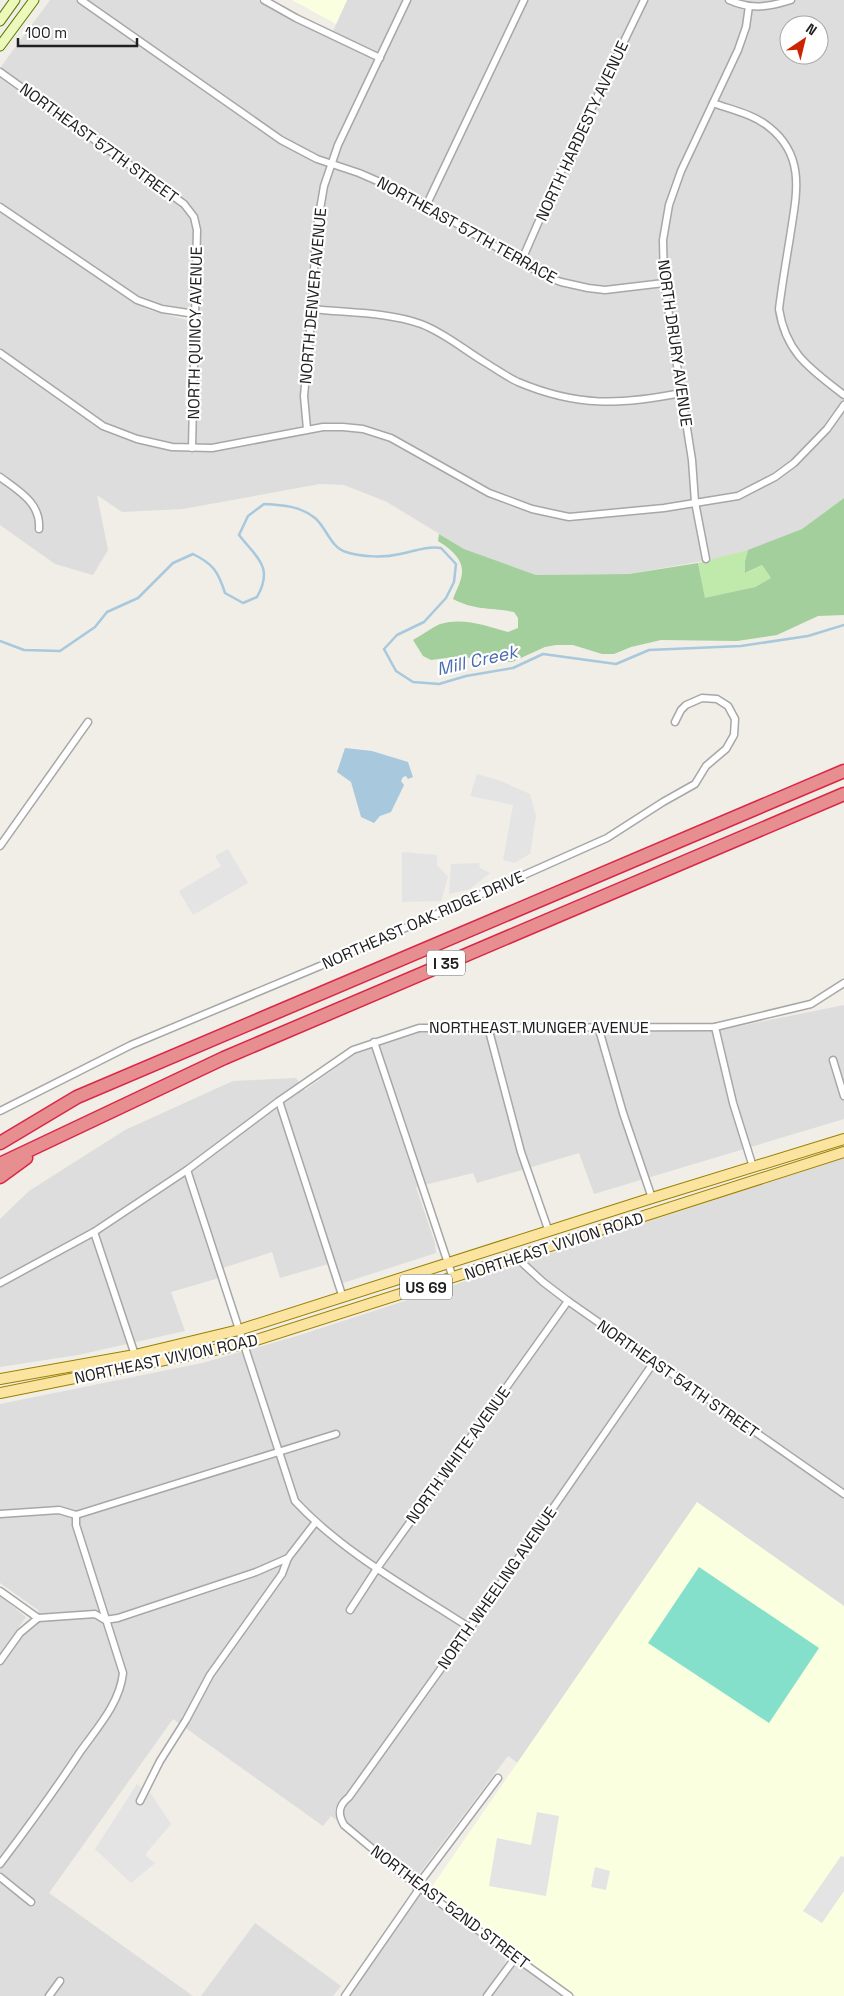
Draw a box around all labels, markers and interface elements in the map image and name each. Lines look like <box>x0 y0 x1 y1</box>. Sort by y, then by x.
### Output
scale bar <box>18 15 136 47</box>
north arrow <box>779 15 829 65</box>
text: N <box>802 19 820 39</box>
text: 100 m <box>25 23 67 42</box>
street label: NORTH HARDESTY AVENUE <box>531 38 633 224</box>
street label: NORTHEAST 57TH STREET <box>15 78 183 208</box>
street label: NORTHEAST 57TH TERRACE <box>373 172 561 288</box>
street label: NORTH DENVER AVENUE <box>295 207 331 385</box>
street label: NORTH QUINCY AVENUE <box>183 246 207 420</box>
street label: NORTH DRURY AVENUE <box>653 258 697 428</box>
water label: Mill Creek <box>434 639 522 680</box>
street label: NORTHEAST OAK RIDGE DRIVE <box>319 866 527 974</box>
road number: I 35 <box>427 950 465 976</box>
street label: NORTHEAST MUNGER AVENUE <box>429 1017 649 1038</box>
street label: NORTHEAST VIVION ROAD <box>462 1207 646 1285</box>
road number: US 69 <box>400 1274 452 1300</box>
street label: NORTHEAST 54TH STREET <box>593 1315 763 1443</box>
street label: NORTHEAST VIVION ROAD <box>72 1329 260 1389</box>
street label: NORTH WHITE AVENUE <box>401 1382 515 1528</box>
street label: NORTH WHEELING AVENUE <box>433 1503 561 1673</box>
street label: NORTHEAST 52ND STREET <box>366 1840 534 1974</box>

